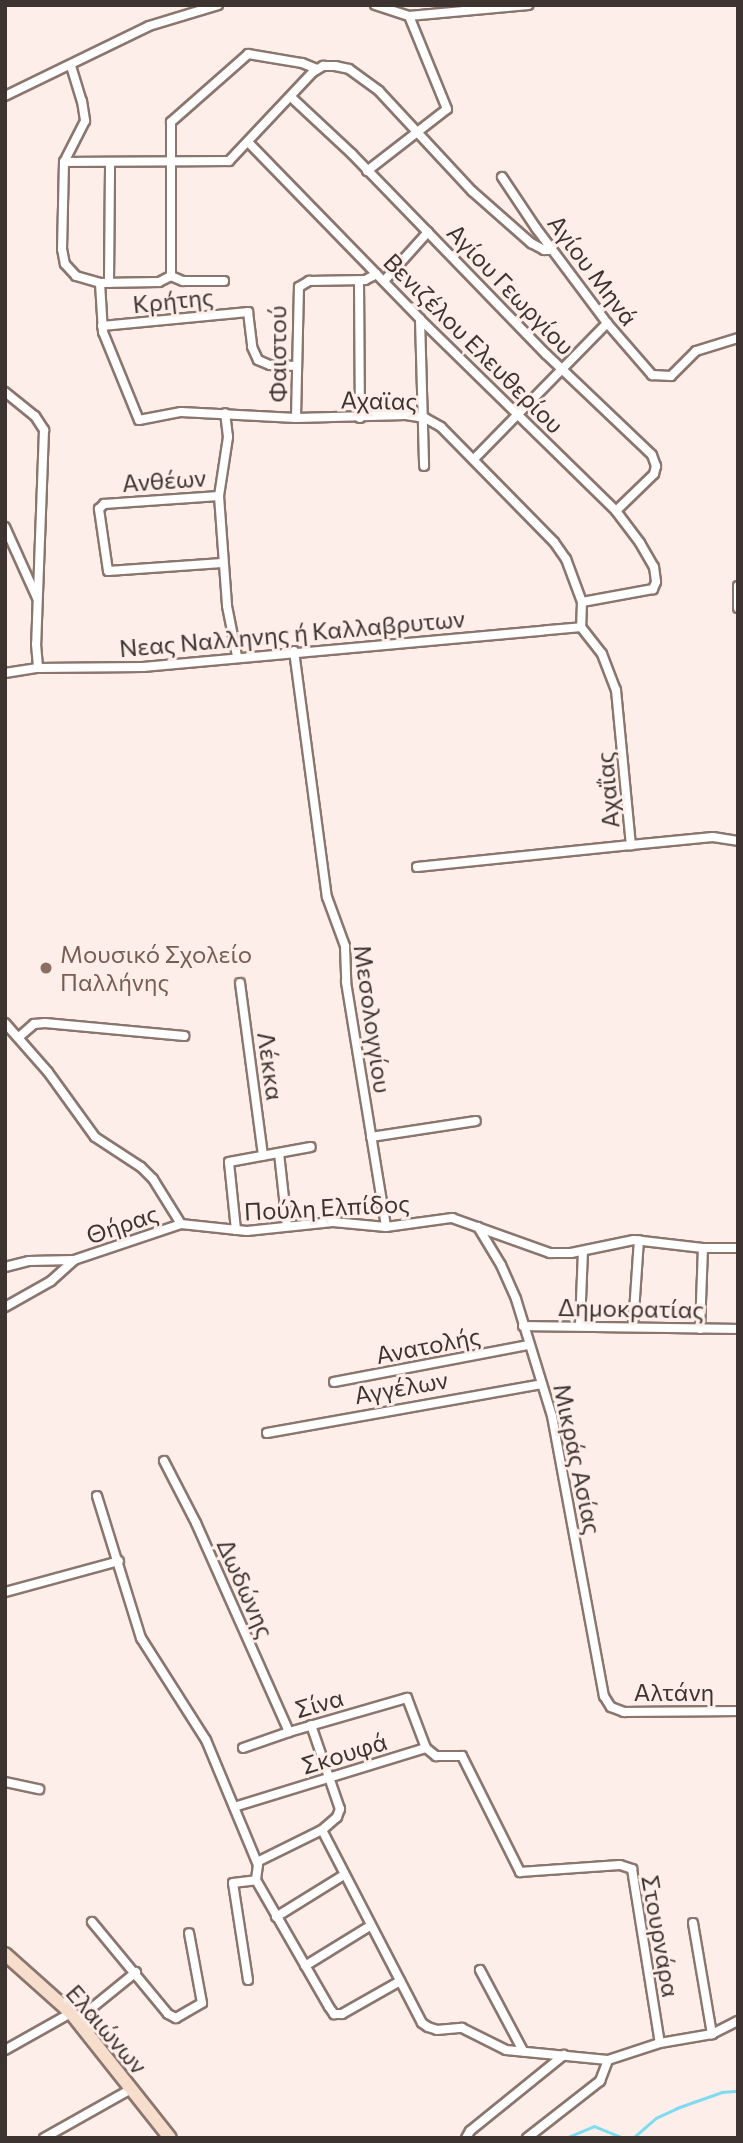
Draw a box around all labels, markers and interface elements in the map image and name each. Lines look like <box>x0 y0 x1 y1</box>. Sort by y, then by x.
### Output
street label: Αγίου Μηνά <box>542 209 644 331</box>
street label: Αγίου Γεωργίου <box>441 218 581 360</box>
street label: Βενιζέλου Ελευθερίου <box>378 247 570 439</box>
street label: Κρήτης <box>131 281 215 319</box>
street label: Φαιστού <box>263 306 291 402</box>
street label: Αχαϊας <box>340 385 418 415</box>
street label: Ανθέων <box>121 463 207 497</box>
street label: Νεας Nαλληνης ή Καλλαβρυτων <box>118 604 466 662</box>
street label: Αχαΐας <box>589 751 625 829</box>
place label: Μουσικό Σχολείο Παλλήνης <box>60 940 252 996</box>
street label: Μεσολογγίου <box>348 943 398 1095</box>
marker: Μουσικό Σχολείο Παλλήνης <box>38 960 54 976</box>
street label: Λέκκα <box>252 1030 290 1102</box>
street label: Πούλη Ελπίδος <box>243 1188 411 1226</box>
street label: Θήρας <box>82 1198 162 1250</box>
street label: Δημοκρατίας <box>558 1292 704 1324</box>
street label: Ανατολής <box>373 1321 483 1369</box>
street label: Αγγέλων <box>352 1365 450 1409</box>
street label: Μικράς Ασίας <box>548 1381 608 1537</box>
street label: Δωδώνης <box>211 1534 281 1642</box>
street label: Αλτάνη <box>634 1678 714 1706</box>
street label: Σίνα <box>291 1682 347 1724</box>
street label: Σκουφά <box>298 1726 390 1780</box>
street label: Στουρνάρα <box>636 1873 686 1999</box>
street label: Ελαιώνων <box>60 1978 154 2080</box>

